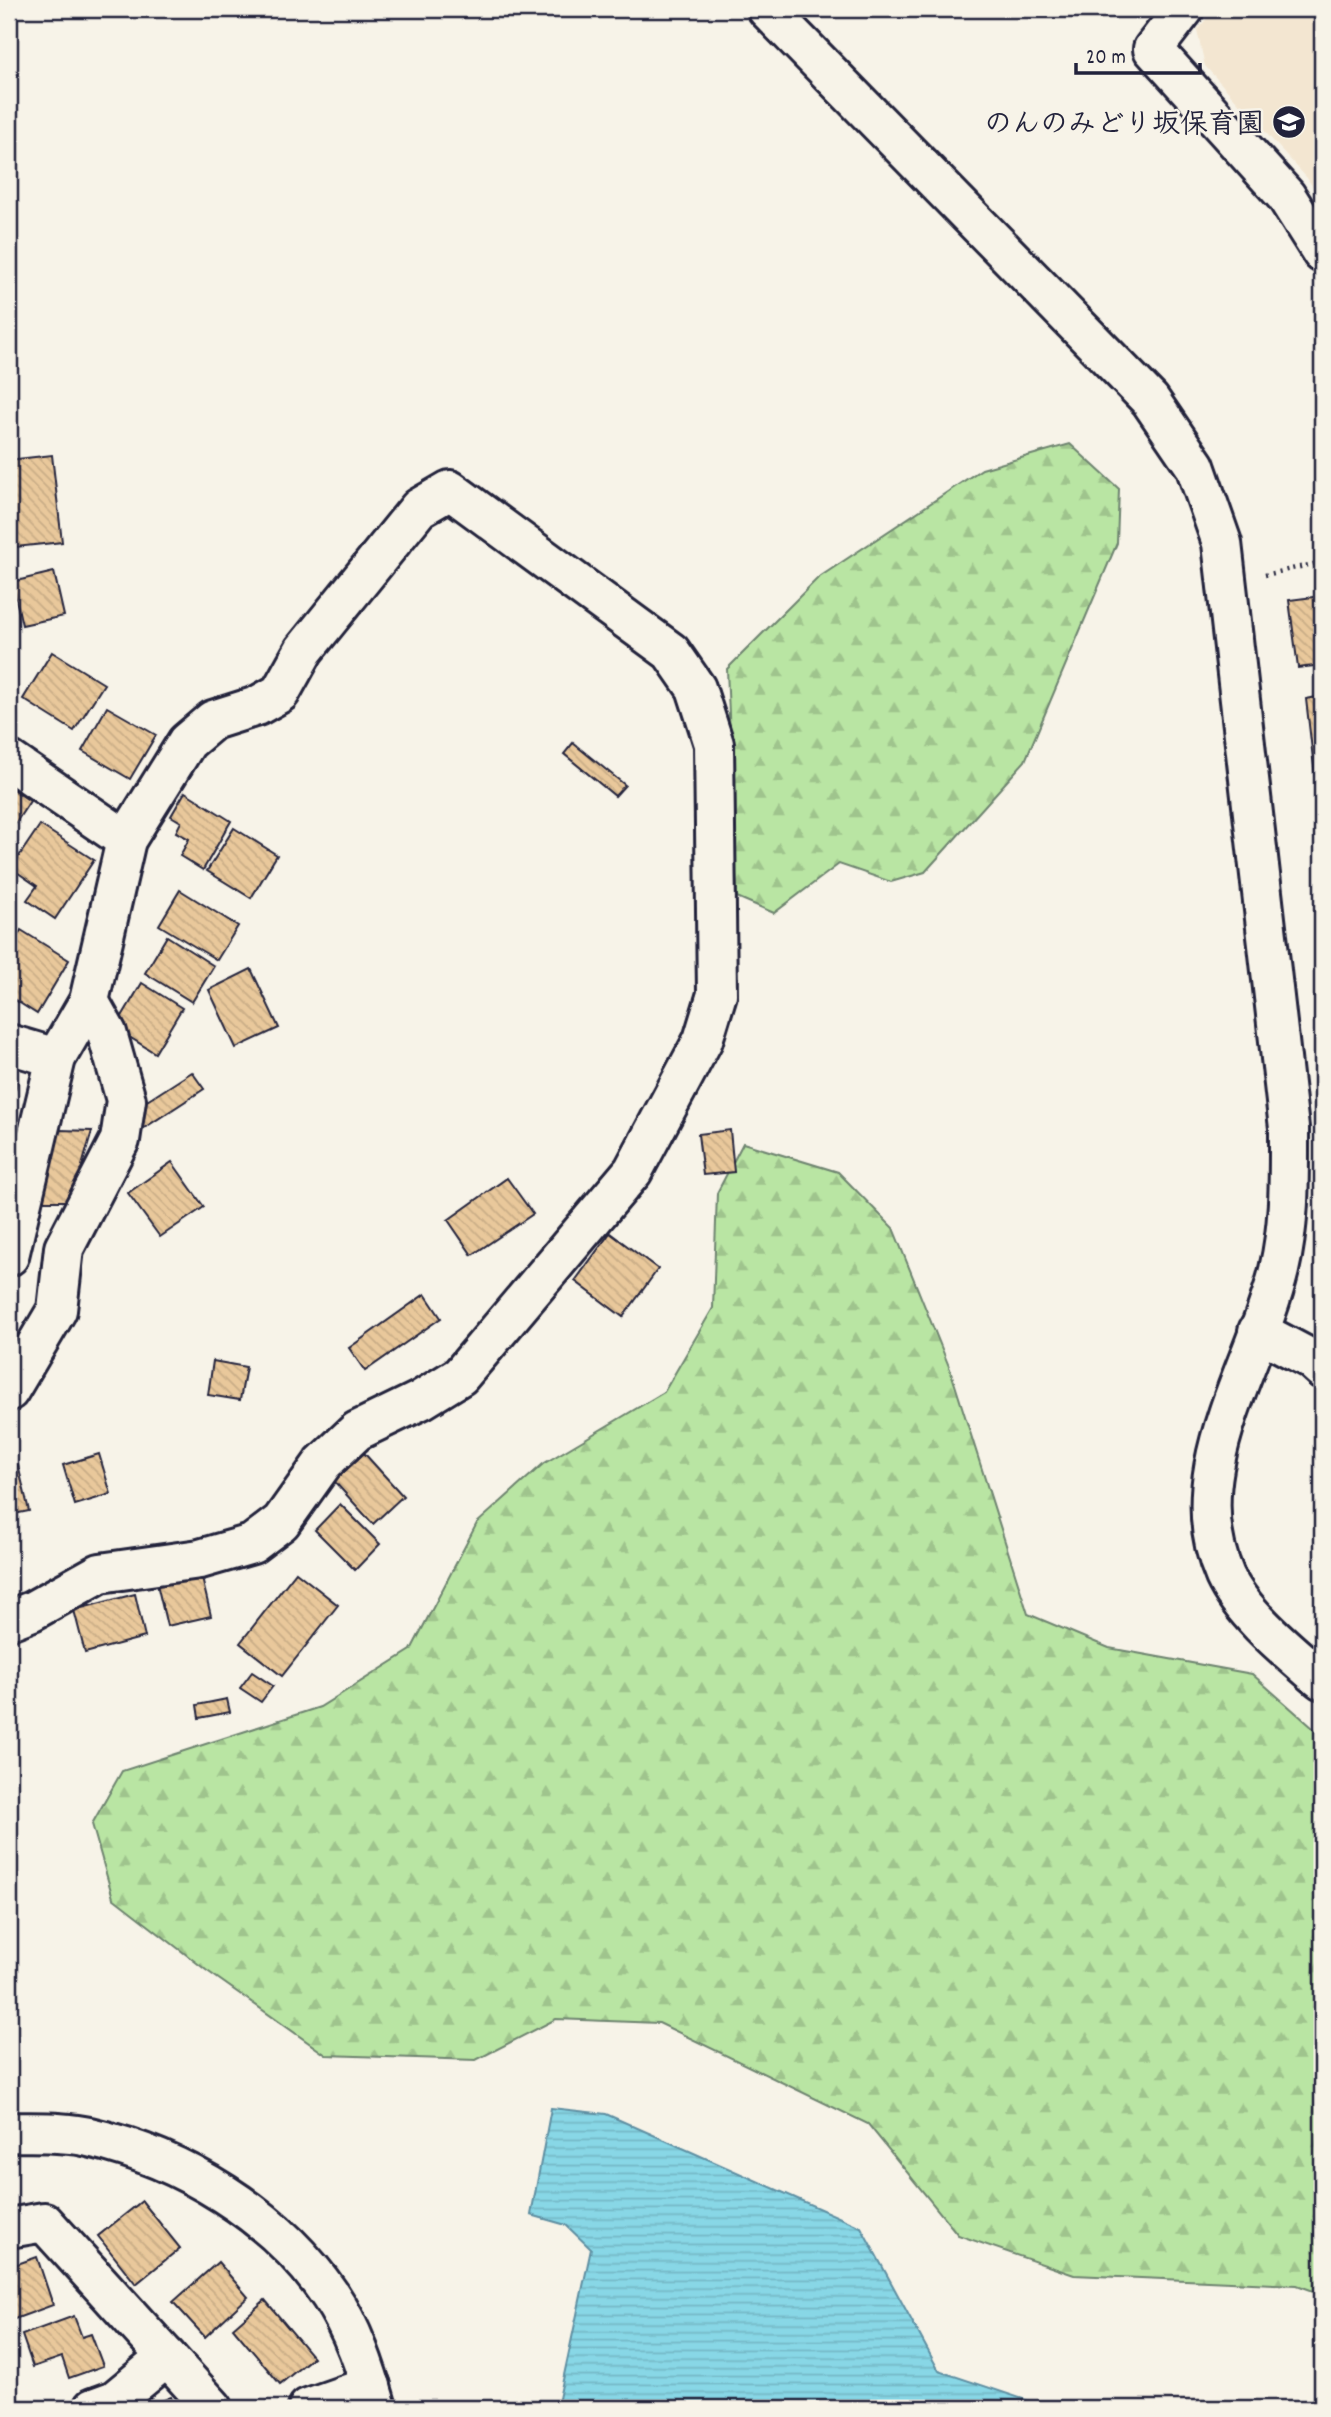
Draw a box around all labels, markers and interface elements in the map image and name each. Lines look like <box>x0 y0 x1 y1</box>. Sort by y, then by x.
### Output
scale bar <box>1076 32 1200 76</box>
text: 20 m <box>1086 44 1126 74</box>
school or university icon: のんのみどり坂保育園 <box>1270 103 1308 141</box>
place label: のんのみどり坂保育園 <box>984 107 1264 147</box>

